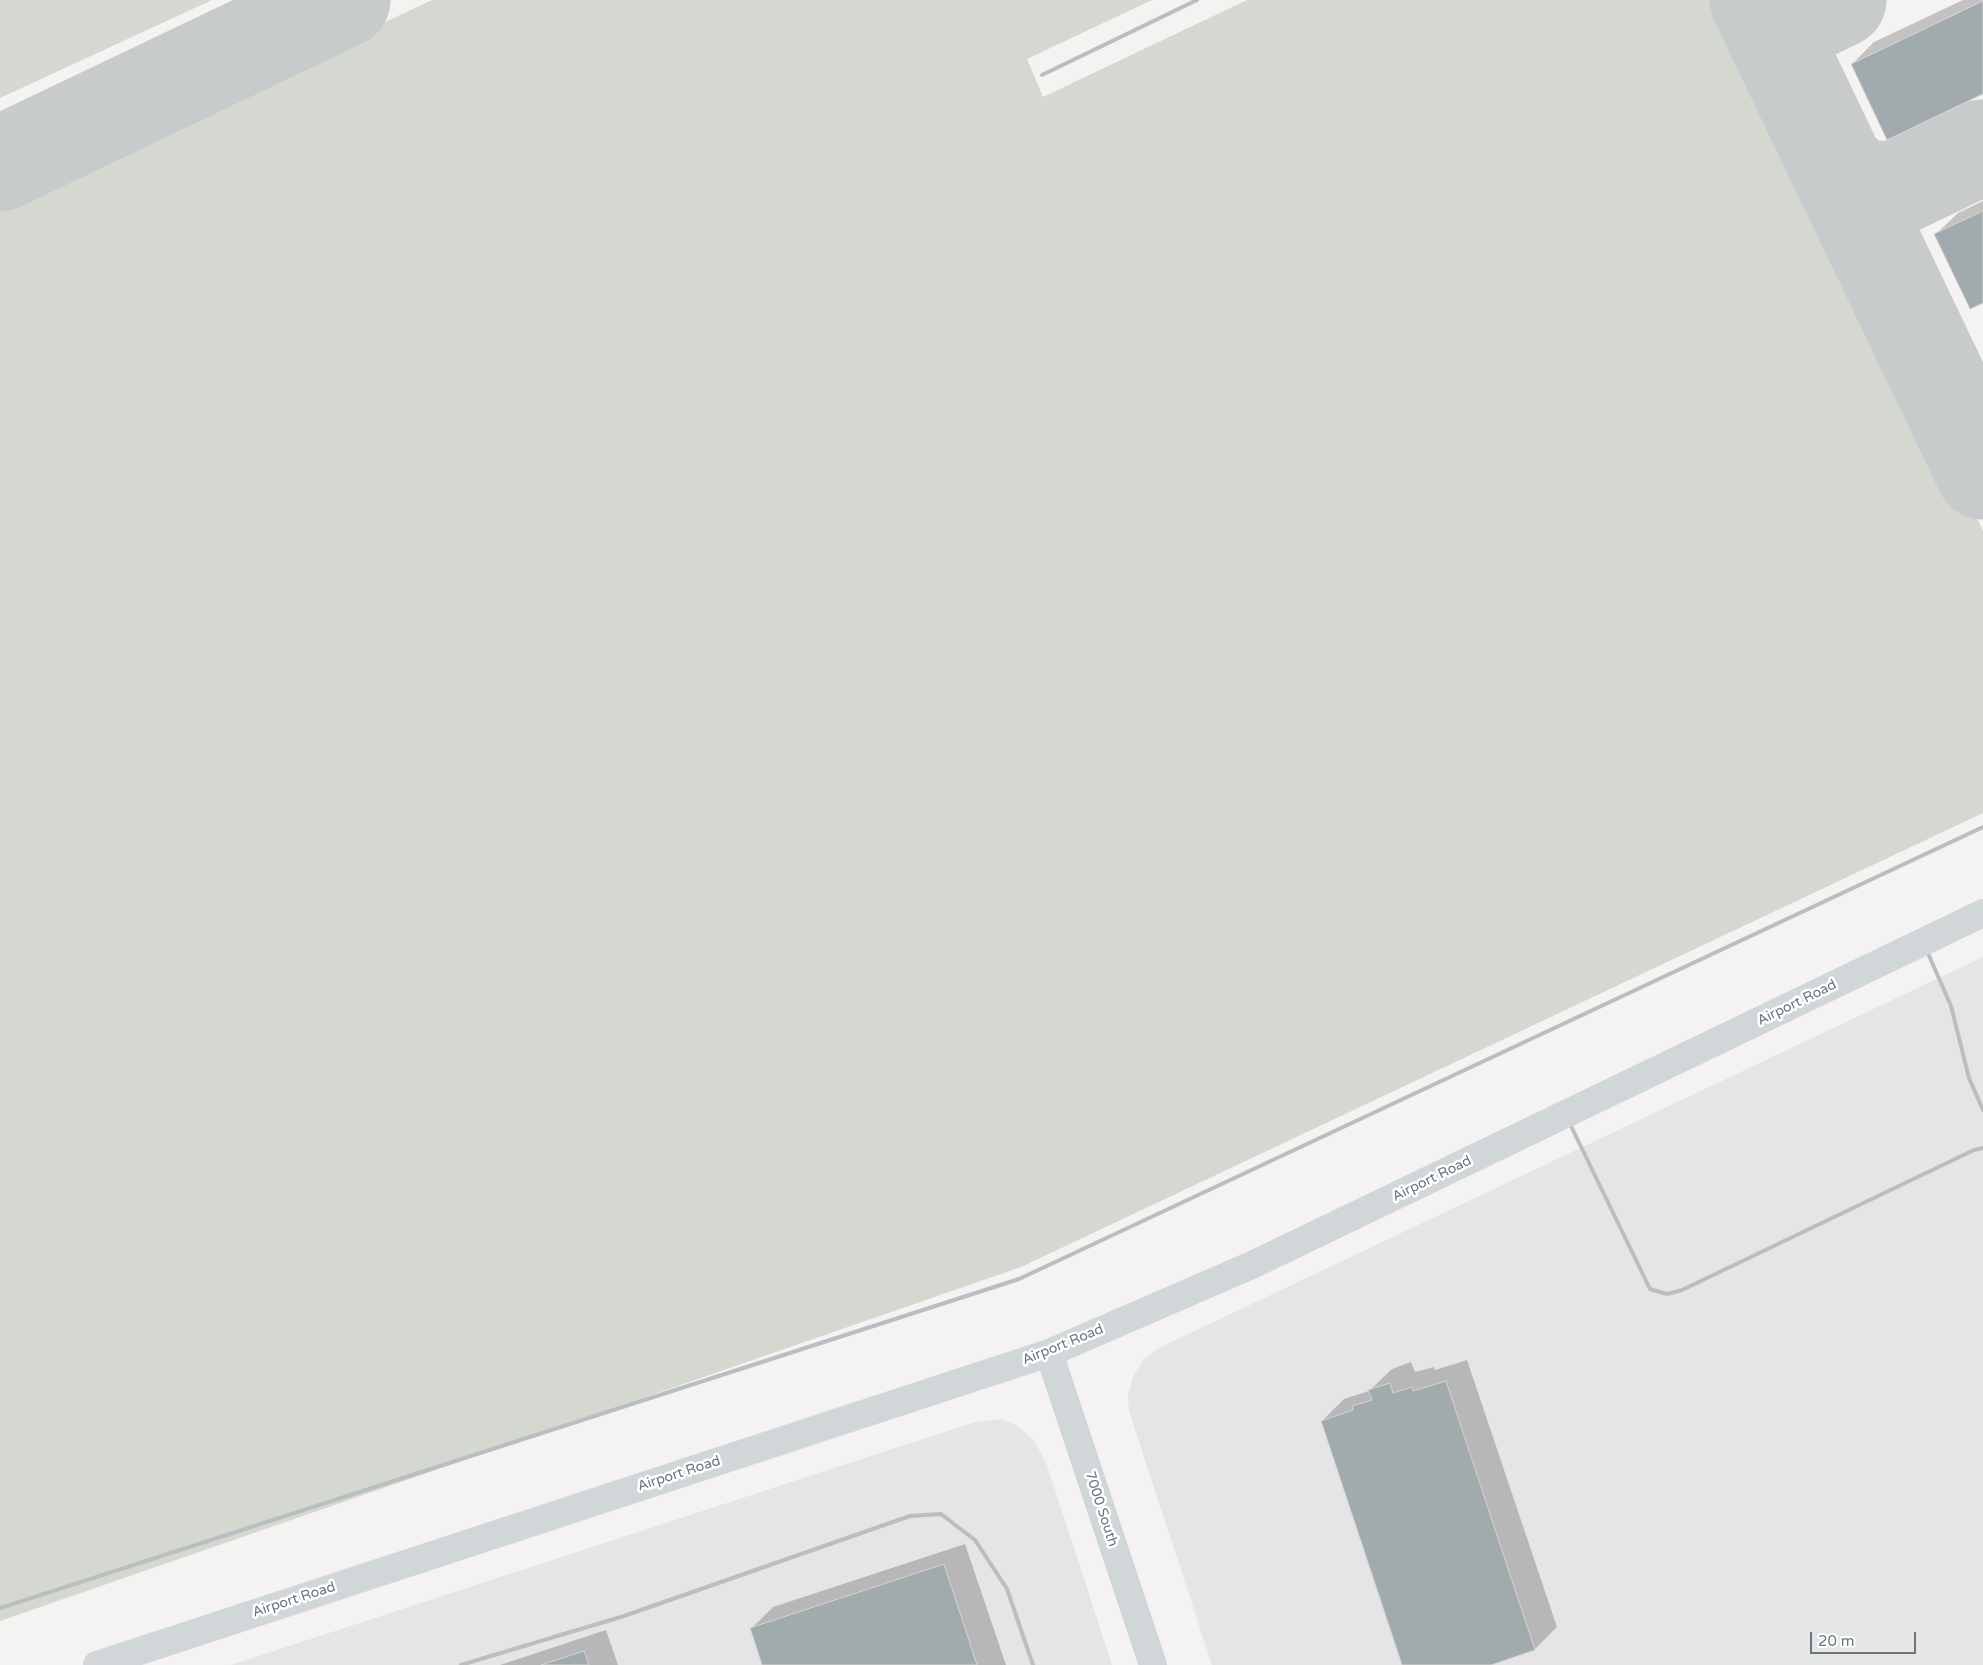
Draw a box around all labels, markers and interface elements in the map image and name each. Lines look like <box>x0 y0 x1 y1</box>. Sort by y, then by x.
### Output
street label: Airport Road <box>1755 977 1839 1029</box>
street label: Airport Road <box>1390 1153 1474 1205</box>
street label: Airport Road <box>1020 1321 1106 1369</box>
street label: Airport Road <box>635 1453 723 1495</box>
street label: 7000 South <box>1081 1469 1121 1549</box>
street label: Airport Road <box>250 1579 338 1621</box>
scale bar <box>1813 1622 1919 1654</box>
text: 20 m <box>1818 1632 1855 1650</box>

